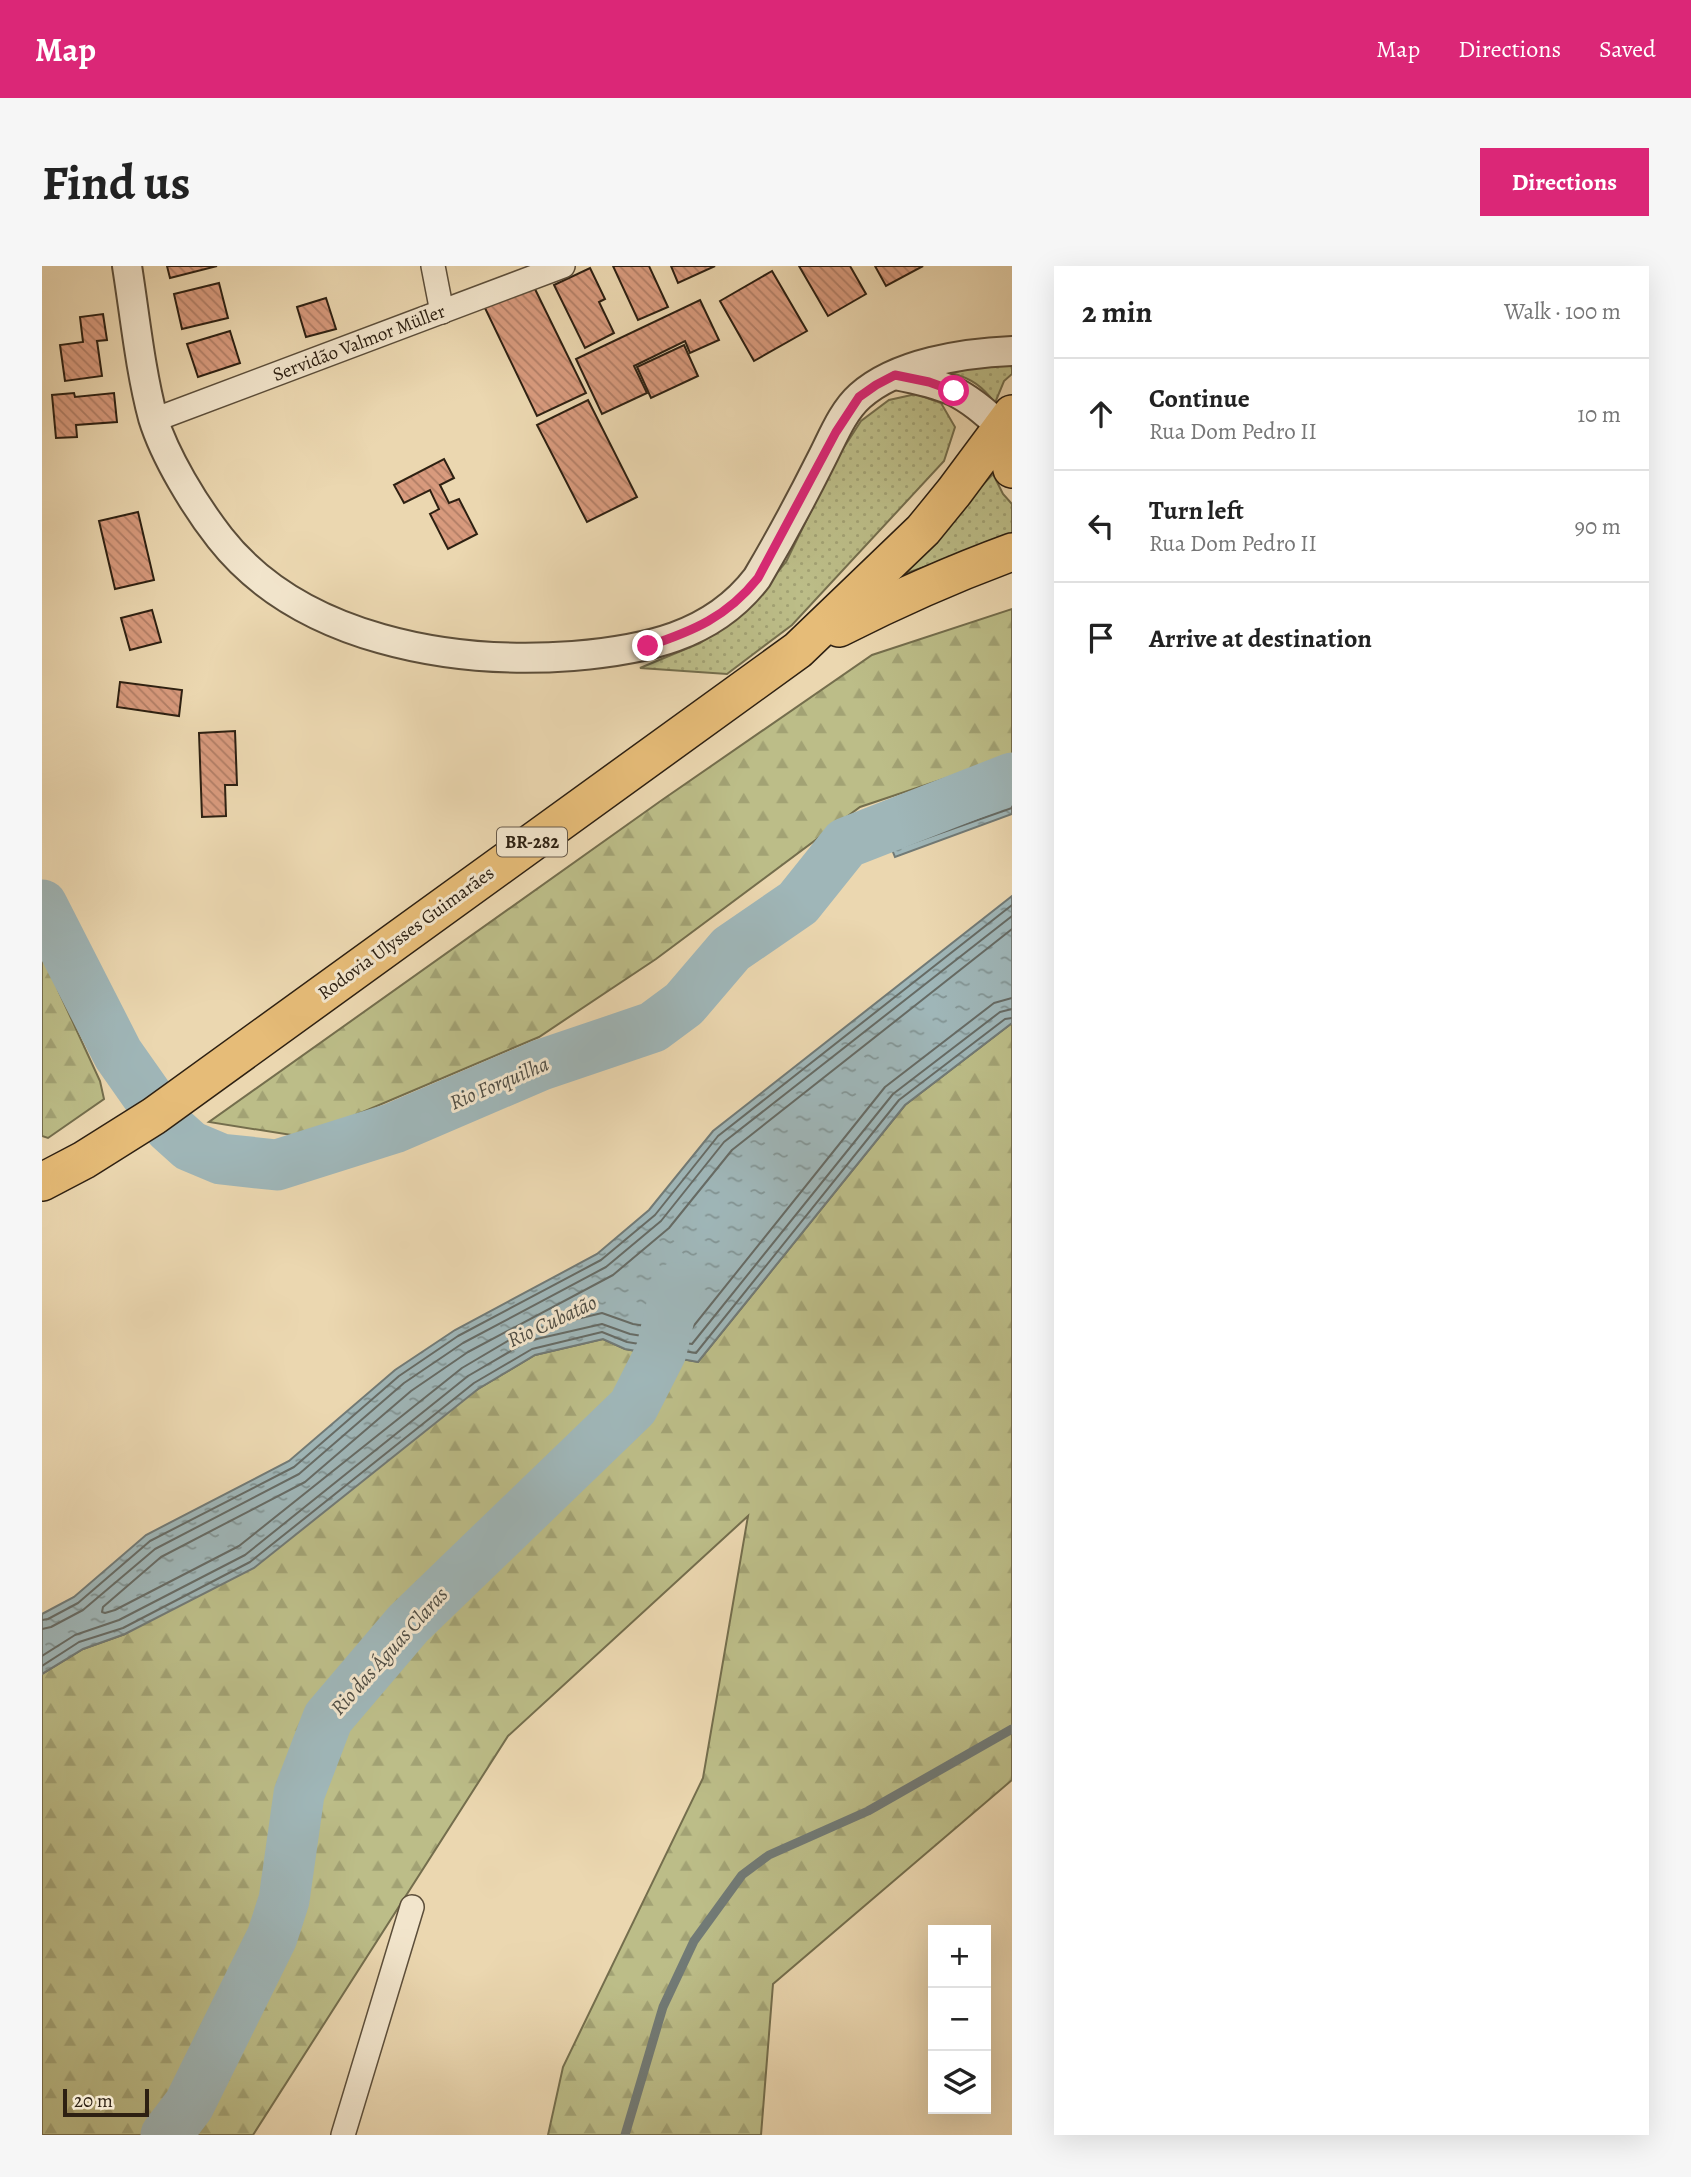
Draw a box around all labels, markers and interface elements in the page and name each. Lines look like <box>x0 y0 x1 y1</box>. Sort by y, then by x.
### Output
text: Map <box>35 27 96 72</box>
text: Map <box>1376 33 1420 65</box>
text: Directions <box>1458 33 1561 65</box>
text: Saved <box>1599 33 1656 65</box>
button: Directions <box>1480 148 1649 216</box>
text: Find us <box>42 149 190 216</box>
text: 2 min <box>1082 292 1152 332</box>
text: Walk · 100 m <box>1504 296 1621 327</box>
street label: Servidão Valmor Müller <box>269 298 449 388</box>
route start <box>938 375 969 406</box>
text: Continue <box>1149 381 1250 416</box>
icon: ahead <box>1082 395 1120 433</box>
text: 10 m <box>1577 399 1621 430</box>
text: Rua Dom Pedro II <box>1149 416 1317 447</box>
text: Turn left <box>1149 493 1244 528</box>
icon: left <box>1082 507 1120 545</box>
text: 90 m <box>1575 511 1621 542</box>
text: Rua Dom Pedro II <box>1149 528 1317 559</box>
icon: arrive <box>1082 619 1120 657</box>
text: Arrive at destination <box>1149 621 1372 656</box>
route end <box>632 630 663 661</box>
road number: BR-282 <box>497 828 567 856</box>
street label: Rodovia Ulysses Guimarães <box>313 860 499 1006</box>
water label: Rio Forquilha <box>445 1049 553 1116</box>
water label: Rio Cubatão <box>503 1288 601 1354</box>
water label: Rio das Águas Claras <box>324 1581 454 1721</box>
map controls <box>928 1925 991 2114</box>
button: + <box>928 1925 991 1988</box>
button: − <box>928 1988 991 2051</box>
button: layers <box>928 2051 991 2114</box>
scale bar <box>63 2086 149 2118</box>
text: 20 m <box>74 2088 113 2114</box>

